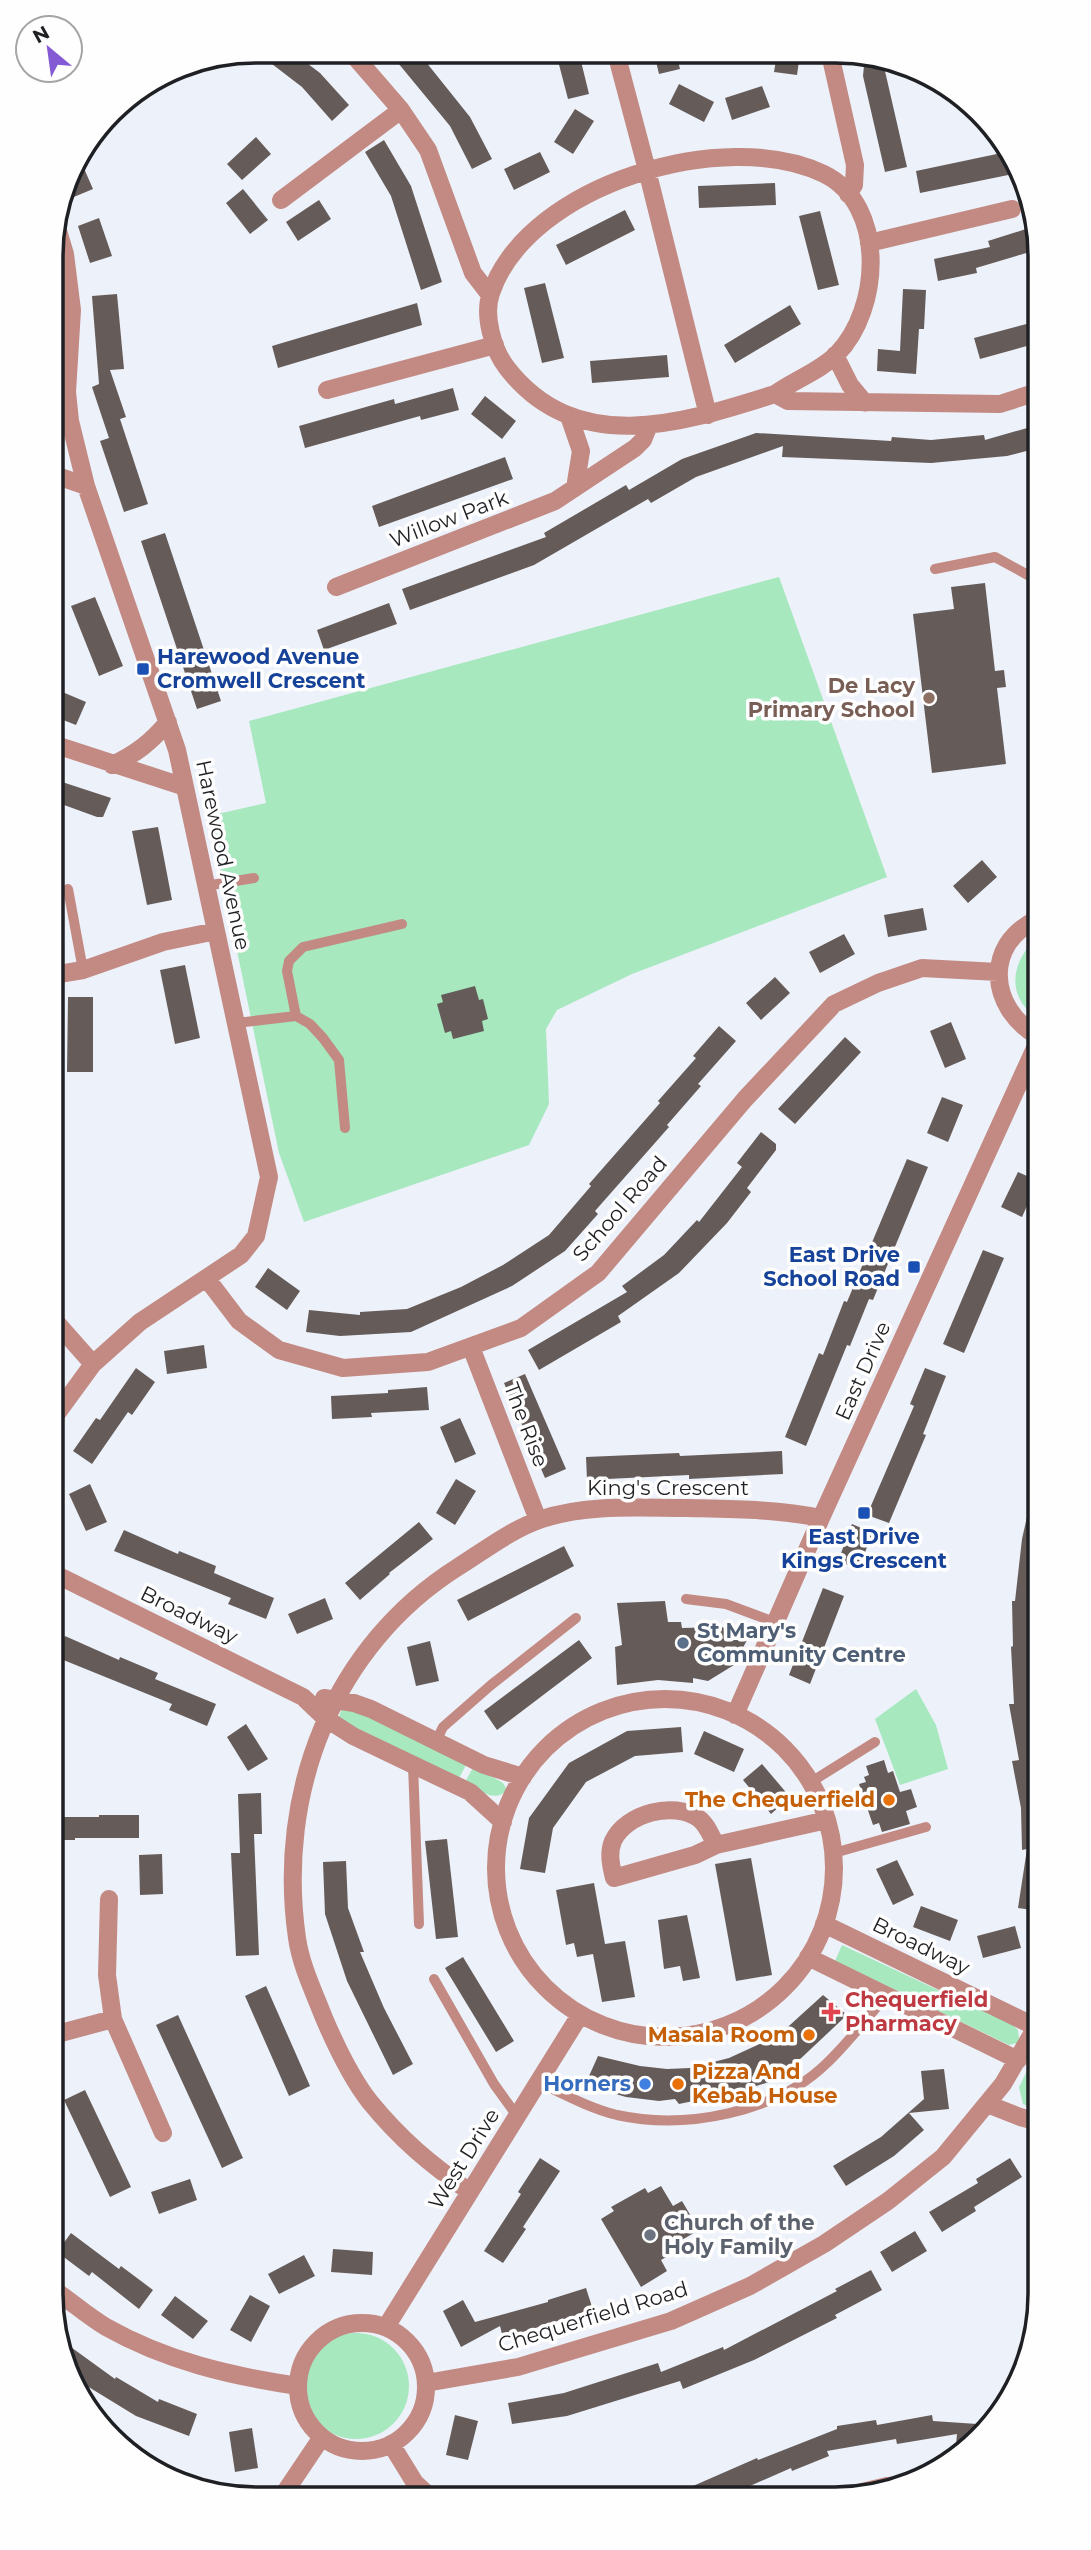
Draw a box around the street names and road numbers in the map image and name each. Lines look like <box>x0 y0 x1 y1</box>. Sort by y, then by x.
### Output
street label: Willow Park <box>386 484 512 553</box>
street label: Harewood Avenue <box>191 758 256 952</box>
street label: School Road <box>567 1151 672 1266</box>
street label: East Drive <box>830 1317 895 1424</box>
street label: The Rise <box>499 1379 554 1470</box>
street label: King's Crescent <box>587 1475 749 1500</box>
street label: Broadway <box>136 1580 242 1649</box>
street label: Broadway <box>868 1911 974 1980</box>
street label: West Drive <box>423 2104 504 2214</box>
street label: Chequerfield Road <box>495 2276 691 2357</box>

